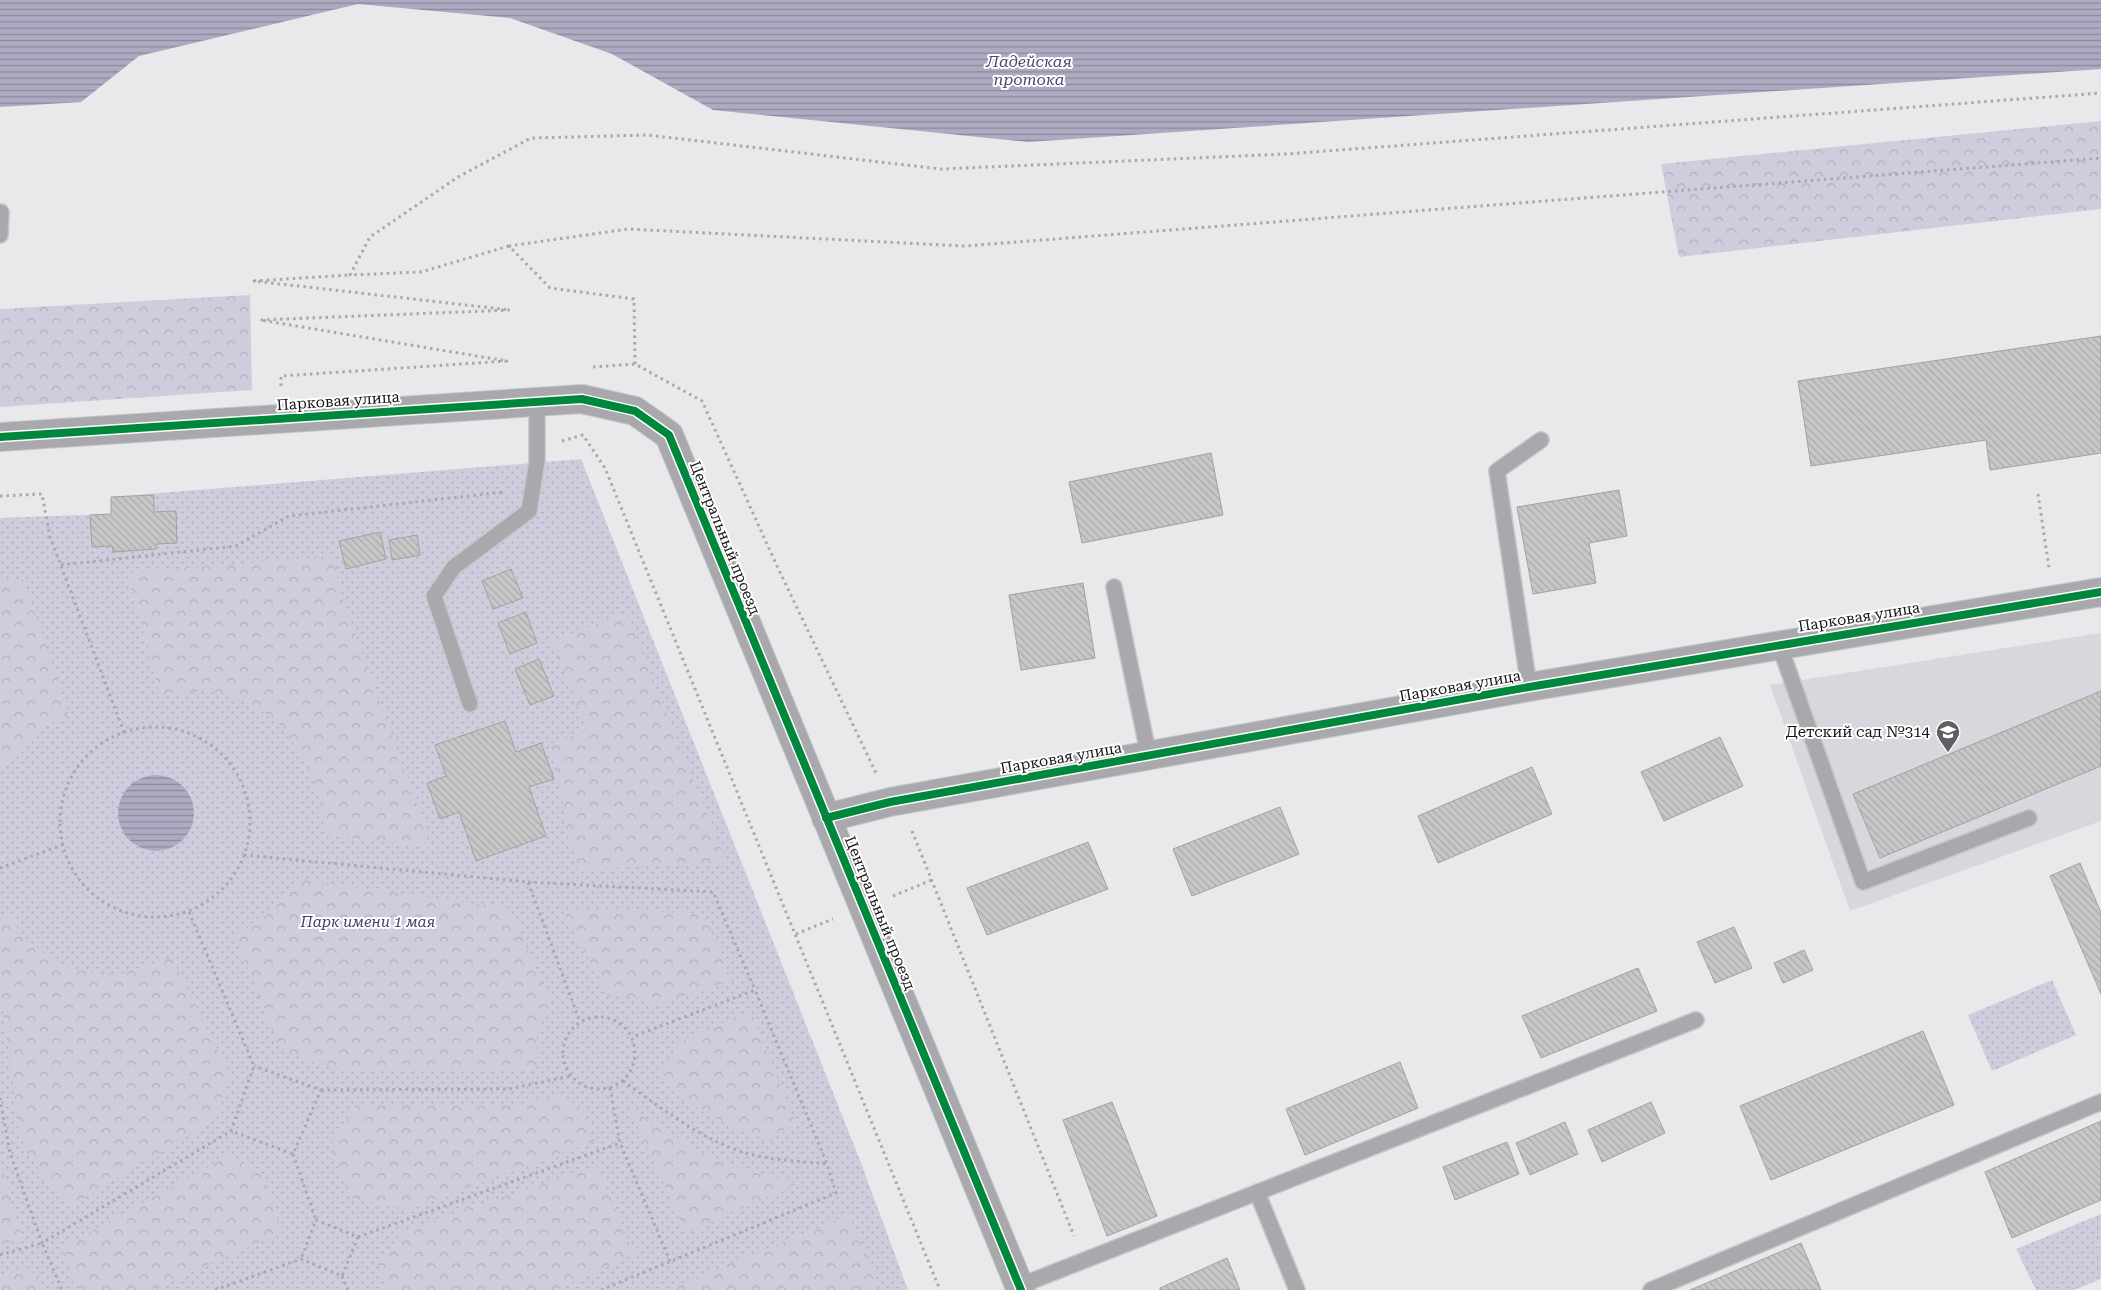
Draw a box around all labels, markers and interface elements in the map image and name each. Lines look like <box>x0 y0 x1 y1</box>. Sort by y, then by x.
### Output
water label: Ладейская протока <box>985 52 1072 89</box>
street label: Парковая улица <box>276 388 400 414</box>
street label: Центральный проезд <box>686 458 764 618</box>
street label: Парковая улица <box>1797 598 1921 636</box>
street label: Парковая улица <box>1398 666 1522 706</box>
school or university icon: Детский сад №314 <box>1935 719 1961 753</box>
place label: Детский сад №314 <box>1786 723 1931 741</box>
street label: Парковая улица <box>999 738 1123 778</box>
street label: Центральный проезд <box>841 833 919 993</box>
park label: Парк имени 1 мая <box>300 913 436 931</box>

